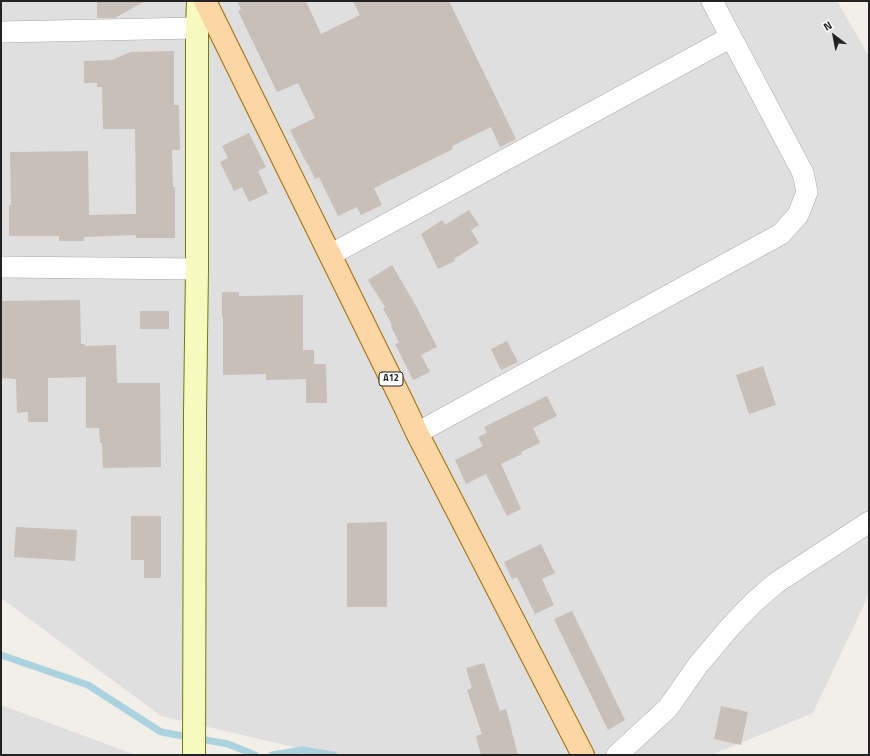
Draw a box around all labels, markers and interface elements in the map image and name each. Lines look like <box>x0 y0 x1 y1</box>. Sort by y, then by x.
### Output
north arrow <box>814 16 854 56</box>
text: N <box>820 17 835 35</box>
road number: A12 <box>379 372 403 386</box>

